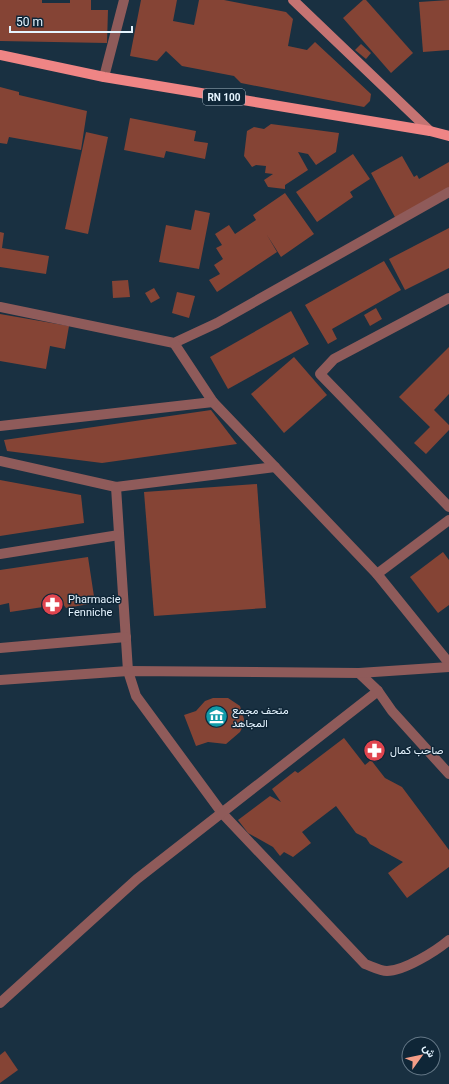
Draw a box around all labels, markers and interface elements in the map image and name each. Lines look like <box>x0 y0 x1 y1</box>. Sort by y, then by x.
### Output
scale bar <box>10 8 132 34</box>
text: 50 m <box>16 15 43 29</box>
road number: RN 100 <box>203 89 245 105</box>
pharmacy icon: Pharmacie Fenniche <box>39 592 65 618</box>
place label: Pharmacie Fenniche <box>68 593 121 619</box>
museum icon: متحف مجمع المجاهد <box>203 703 229 729</box>
place label: متحف مجمع المجاهد <box>232 704 289 730</box>
pharmacy icon: صاحب كمال <box>361 737 387 763</box>
place label: صاحب كمال <box>390 744 444 757</box>
north arrow <box>401 1036 441 1076</box>
text: ش <box>420 1042 438 1060</box>

